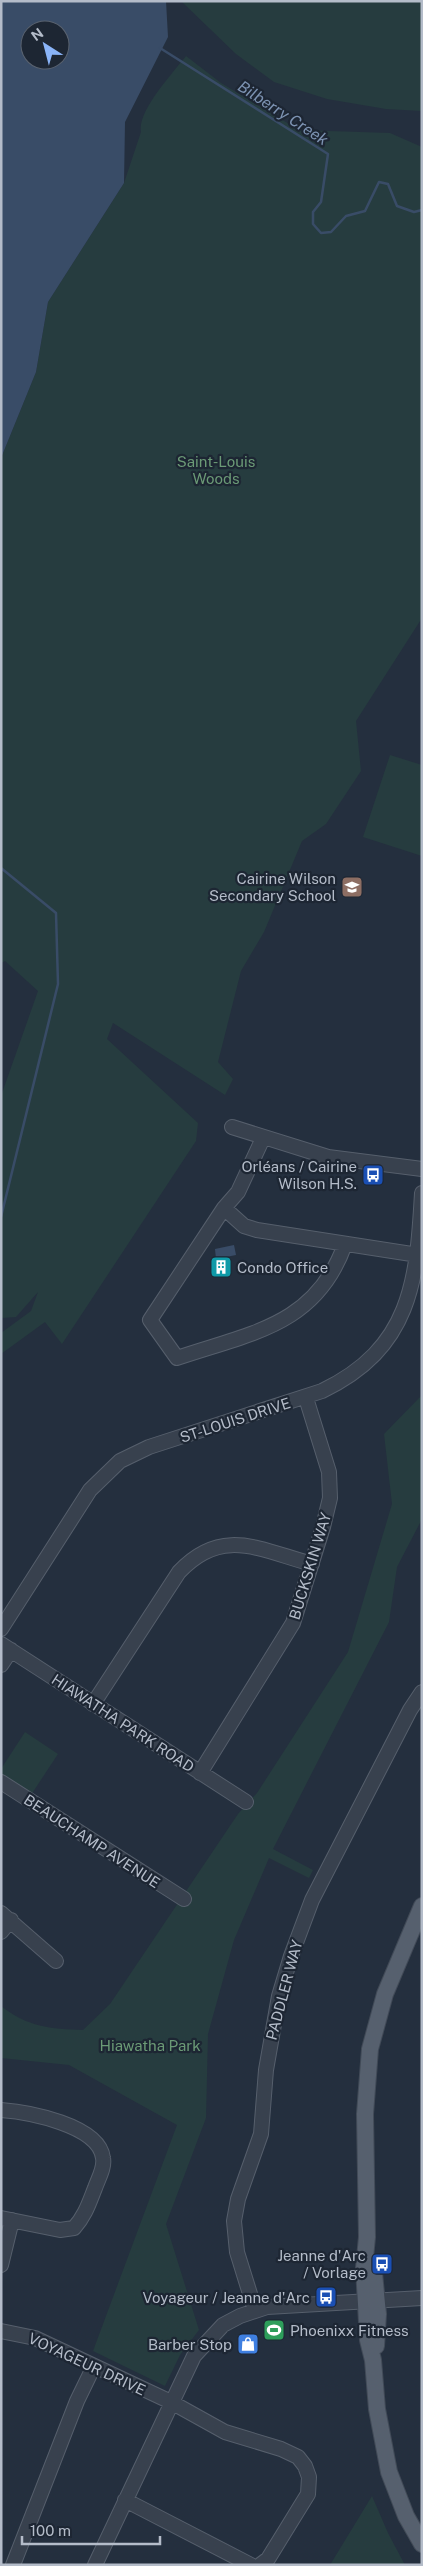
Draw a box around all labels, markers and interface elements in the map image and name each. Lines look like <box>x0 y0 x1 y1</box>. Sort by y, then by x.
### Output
north arrow <box>20 20 70 70</box>
text: N <box>28 25 46 44</box>
water label: Bilberry Creek <box>234 77 332 149</box>
park label: Saint-Louis Woods <box>177 453 255 487</box>
place label: Cairine Wilson Secondary School <box>209 870 336 904</box>
school or university icon: Cairine Wilson Secondary School <box>340 875 364 899</box>
place label: Orléans / Cairine Wilson H.S. <box>242 1158 357 1192</box>
bus stop icon: Orléans / Cairine Wilson H.S. <box>361 1163 385 1187</box>
building icon: Condo Office <box>209 1255 233 1279</box>
place label: Condo Office <box>237 1259 328 1276</box>
street label: ST-LOUIS DRIVE <box>178 1394 292 1446</box>
street label: BUCKSKIN WAY <box>286 1510 334 1622</box>
street label: HIAWATHA PARK ROAD <box>49 1671 197 1775</box>
street label: BEAUCHAMP AVENUE <box>21 1791 163 1891</box>
street label: PADDLER WAY <box>262 1938 306 2042</box>
park label: Hiawatha Park <box>99 2037 201 2054</box>
place label: Jeanne d'Arc / Vorlage <box>277 2247 366 2281</box>
bus stop icon: Jeanne d'Arc / Vorlage <box>370 2252 394 2276</box>
bus stop icon: Voyageur / Jeanne d'Arc <box>314 2285 338 2309</box>
place label: Voyageur / Jeanne d'Arc <box>143 2289 310 2306</box>
sports icon: Phoenixx Fitness <box>262 2318 286 2342</box>
place label: Phoenixx Fitness <box>290 2322 409 2339</box>
street label: VOYAGEUR DRIVE <box>26 2329 148 2399</box>
shop icon: Barber Stop <box>236 2332 260 2356</box>
place label: Barber Stop <box>148 2336 232 2353</box>
scale bar <box>22 2514 160 2546</box>
text: 100 m <box>30 2522 71 2539</box>

